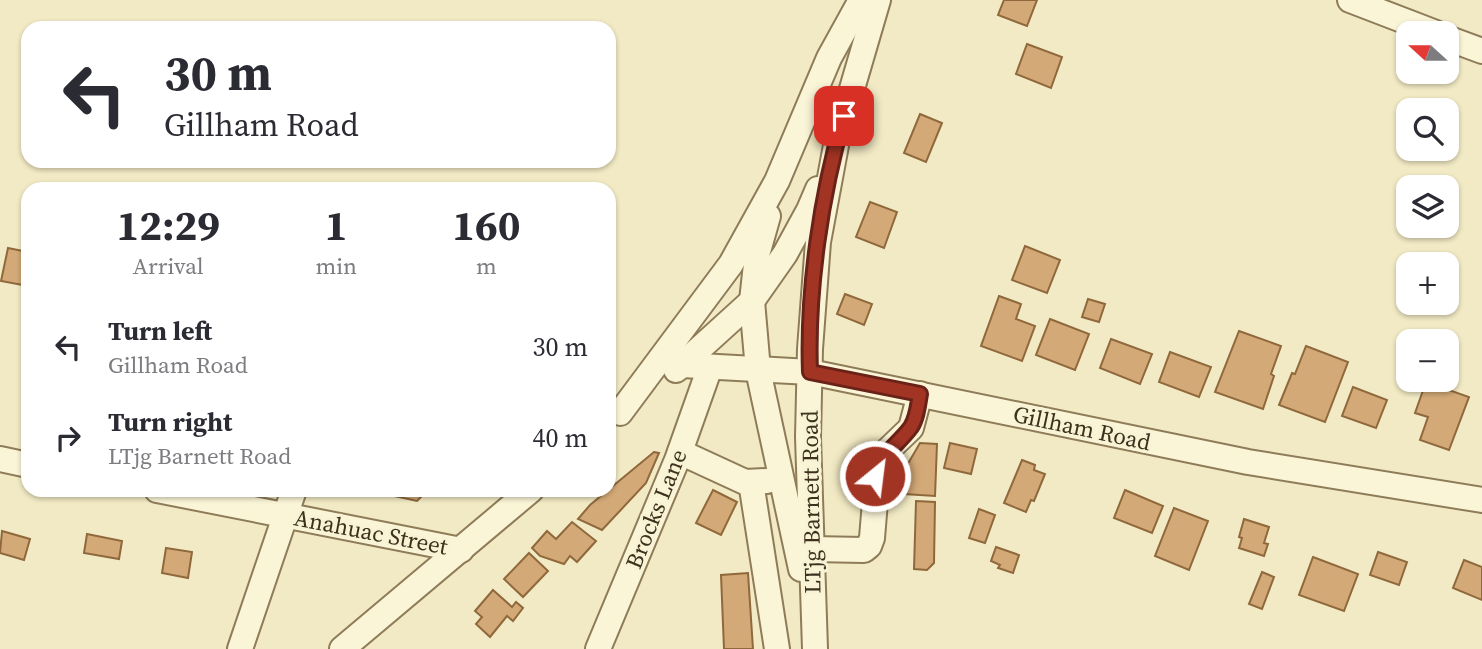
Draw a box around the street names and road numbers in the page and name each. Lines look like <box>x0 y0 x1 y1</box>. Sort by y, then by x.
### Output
street label: Gillham Road <box>1010 398 1154 458</box>
street label: LTjg Barnett Road <box>793 410 829 594</box>
street label: Brocks Lane <box>618 444 694 574</box>
street label: Anahuac Street <box>291 501 451 563</box>

